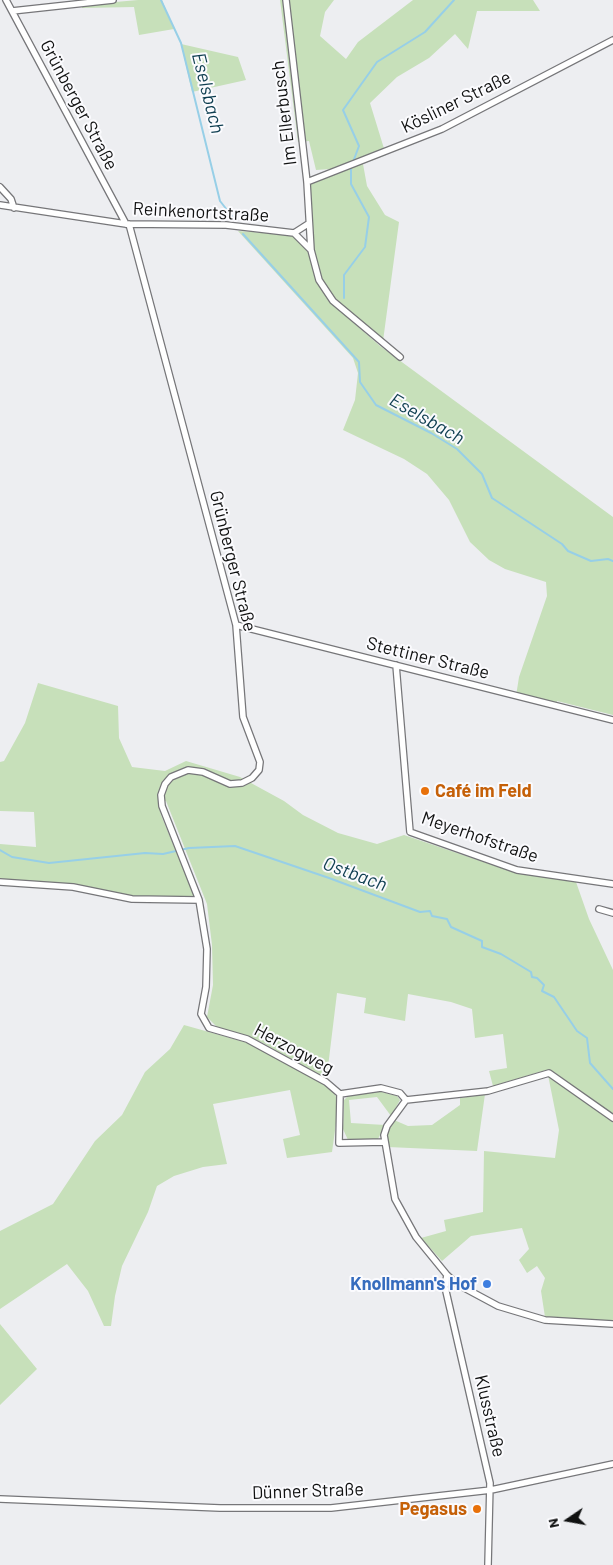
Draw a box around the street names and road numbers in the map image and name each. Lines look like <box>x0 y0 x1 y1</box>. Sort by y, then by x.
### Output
street label: Grünberger Straße <box>36 36 122 174</box>
street label: Im Ellerbusch <box>267 59 301 167</box>
street label: Kösliner Straße <box>398 66 514 138</box>
street label: Reinkenortstraße <box>132 198 270 226</box>
street label: Grünberger Straße <box>205 488 261 634</box>
street label: Stettiner Straße <box>364 632 492 684</box>
street label: Meyerhofstraße <box>419 807 541 867</box>
street label: Herzogweg <box>250 1019 338 1079</box>
street label: Klusstraße <box>470 1373 510 1459</box>
street label: Dünner Straße <box>252 1478 364 1504</box>

